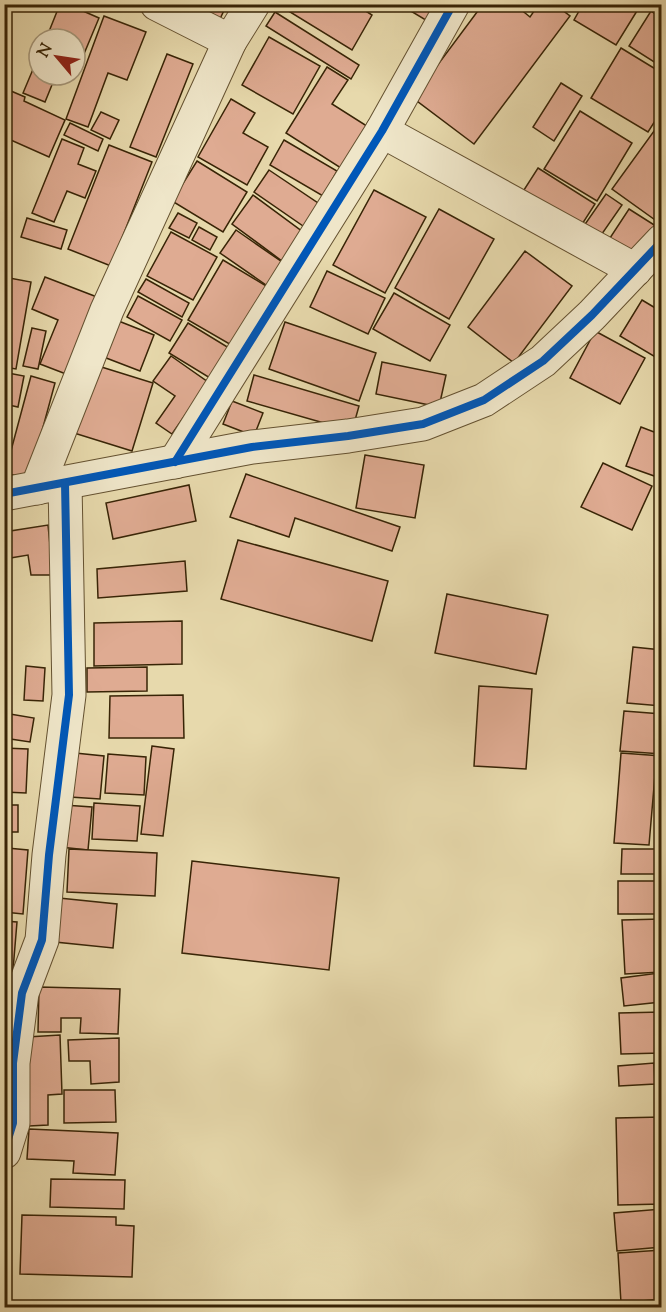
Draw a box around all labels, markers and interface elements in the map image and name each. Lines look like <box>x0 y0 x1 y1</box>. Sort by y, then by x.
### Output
north arrow <box>27 27 87 87</box>
text: N <box>33 40 59 62</box>

